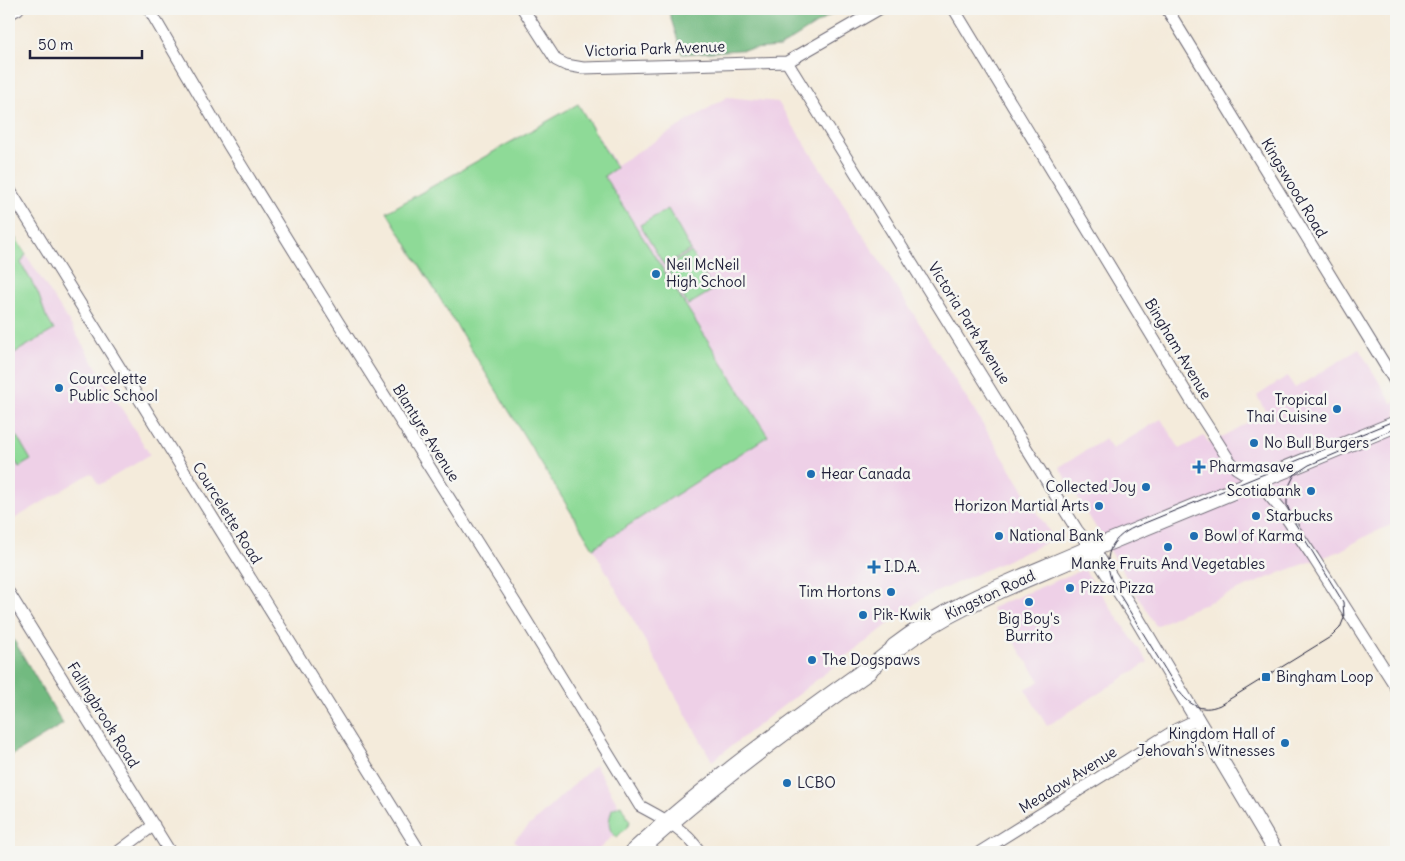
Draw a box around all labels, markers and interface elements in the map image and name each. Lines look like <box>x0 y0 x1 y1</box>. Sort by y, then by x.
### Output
scale bar <box>30 28 142 60</box>
text: 50 m <box>38 35 73 54</box>
street label: Victoria Park Avenue <box>585 37 725 60</box>
street label: Kingswood Road <box>1257 135 1332 241</box>
place label: Neil McNeil High School <box>666 255 746 291</box>
street label: Victoria Park Avenue <box>924 258 1015 387</box>
marker: Neil McNeil High School <box>650 268 662 280</box>
street label: Bingham Avenue <box>1141 295 1216 403</box>
place label: Courcelette Public School <box>69 369 158 405</box>
street label: Blantyre Avenue <box>389 380 464 485</box>
marker: Courcelette Public School <box>53 382 65 394</box>
place label: Tropical Thai Cuisine <box>1246 390 1327 426</box>
marker: Tropical Thai Cuisine <box>1331 403 1343 415</box>
place label: No Bull Burgers <box>1264 433 1369 452</box>
marker: No Bull Burgers <box>1248 437 1260 449</box>
place label: Pharmasave <box>1209 457 1294 476</box>
street label: Courcelette Road <box>188 458 266 567</box>
marker: Pharmasave <box>1193 461 1205 473</box>
place label: Hear Canada <box>821 464 911 483</box>
marker: Hear Canada <box>805 468 817 480</box>
place label: Collected Joy <box>1046 477 1136 496</box>
marker: Collected Joy <box>1140 481 1152 493</box>
place label: Scotiabank <box>1227 481 1301 500</box>
marker: Scotiabank <box>1305 485 1317 497</box>
place label: Horizon Martial Arts <box>954 496 1089 515</box>
marker: Horizon Martial Arts <box>1093 500 1105 512</box>
place label: Starbucks <box>1266 506 1333 525</box>
marker: Starbucks <box>1250 510 1262 522</box>
place label: National Bank <box>1009 526 1104 545</box>
place label: Bowl of Karma <box>1204 526 1304 545</box>
marker: National Bank <box>993 530 1005 542</box>
marker: Bowl of Karma <box>1188 530 1200 542</box>
marker: Manke Fruits And Vegetables <box>1162 541 1174 553</box>
place label: Manke Fruits And Vegetables <box>1071 554 1265 573</box>
place label: I.D.A. <box>884 557 920 576</box>
marker: I.D.A. <box>868 561 880 573</box>
street label: Kingston Road <box>942 565 1038 624</box>
place label: Pizza Pizza <box>1080 578 1154 597</box>
place label: Tim Hortons <box>799 582 881 601</box>
marker: Pizza Pizza <box>1064 582 1076 594</box>
marker: Tim Hortons <box>885 586 897 598</box>
marker: Big Boy's Burrito <box>1023 596 1035 608</box>
place label: Pik-Kwik <box>873 605 931 624</box>
marker: Pik-Kwik <box>857 609 869 621</box>
place label: Big Boy's Burrito <box>998 609 1060 645</box>
place label: The Dogspaws <box>822 650 920 669</box>
marker: The Dogspaws <box>806 654 818 666</box>
street label: Fallingbrook Road <box>63 658 144 771</box>
place label: Bingham Loop <box>1276 667 1374 686</box>
marker: Bingham Loop <box>1260 671 1272 683</box>
place label: Kingdom Hall of Jehovah's Witnesses <box>1137 724 1276 760</box>
marker: Kingdom Hall of Jehovah's Witnesses <box>1279 737 1291 749</box>
street label: Meadow Avenue <box>1015 742 1120 817</box>
place label: LCBO <box>797 773 836 792</box>
marker: LCBO <box>781 777 793 789</box>

